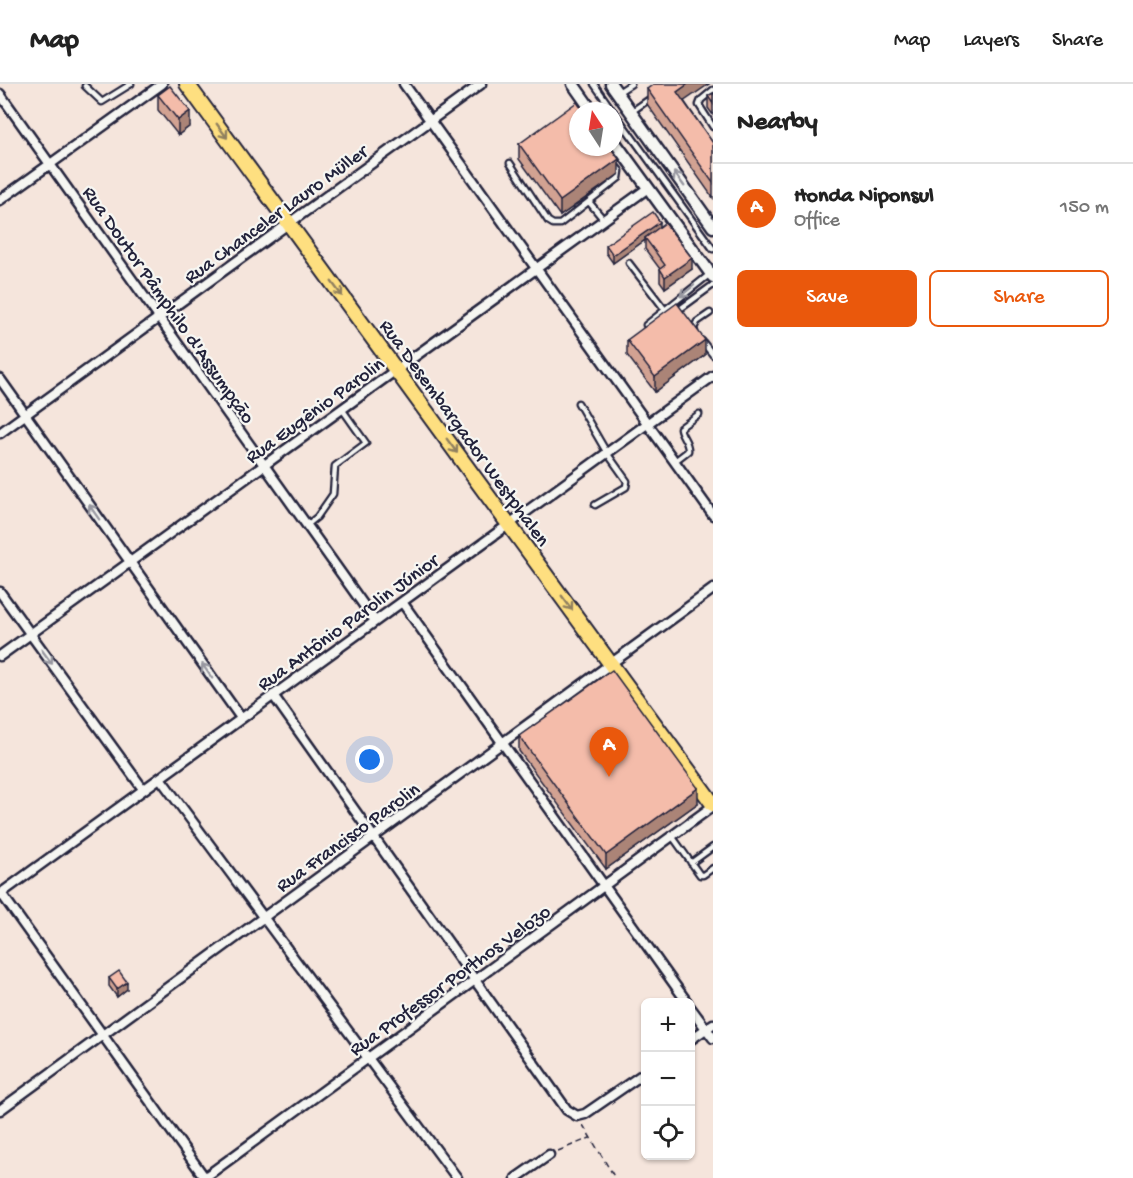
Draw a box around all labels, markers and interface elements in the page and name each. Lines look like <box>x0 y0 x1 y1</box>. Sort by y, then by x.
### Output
text: Map <box>30 25 79 58</box>
text: Map <box>894 29 930 54</box>
text: Layers <box>963 29 1019 54</box>
text: Share <box>1052 29 1103 54</box>
north arrow <box>569 102 623 156</box>
text: Nearby <box>737 108 818 139</box>
one-way arrow <box>215 123 228 139</box>
street label: Rua Chanceler Lauro Müller <box>181 140 375 290</box>
one-way arrow <box>673 171 685 188</box>
street label: Rua Doutor Pâmphilo d'Assumpção <box>76 183 258 429</box>
text: Honda Niponsul <box>794 184 934 210</box>
text: A <box>751 197 762 220</box>
text: 150 m <box>1060 197 1109 220</box>
text: Office <box>794 210 840 233</box>
button: Save <box>737 270 917 327</box>
button: Share <box>929 270 1109 327</box>
one-way arrow <box>330 280 343 296</box>
one-way arrow <box>679 285 695 298</box>
street label: Rua Desembargador Westphalen <box>373 316 554 552</box>
street label: Rua Eugênio Parolin <box>242 353 390 470</box>
one-way arrow <box>446 438 458 454</box>
one-way arrow <box>88 504 100 520</box>
street label: Rua Antônio Parolin Júnior <box>254 549 446 697</box>
one-way arrow <box>561 595 573 611</box>
one-way arrow <box>40 648 53 664</box>
one-way arrow <box>201 663 213 679</box>
pin: A <box>590 728 628 777</box>
your location <box>355 745 384 774</box>
street label: Rua Francisco Parolin <box>273 779 426 899</box>
street label: Rua Professor Porthos Velozo <box>346 901 556 1063</box>
map controls <box>641 998 695 1160</box>
button: + <box>641 998 695 1052</box>
button: − <box>641 1052 695 1106</box>
button: locate <box>641 1106 695 1160</box>

